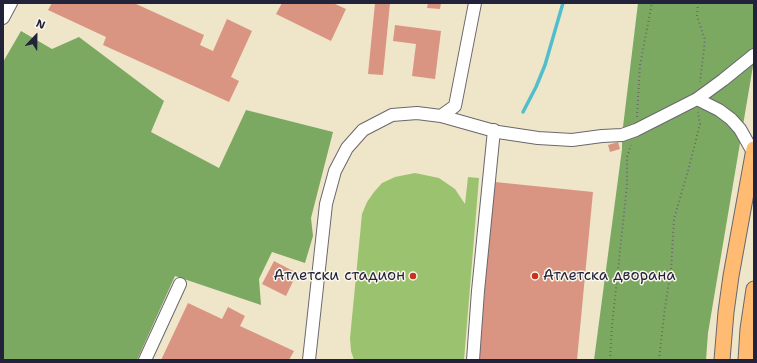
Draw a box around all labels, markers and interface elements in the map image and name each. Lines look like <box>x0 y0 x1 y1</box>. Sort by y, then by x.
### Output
north arrow <box>16 16 56 56</box>
text: N <box>34 16 48 33</box>
place label: Атлетски стадион <box>274 267 405 285</box>
place label: Атлетска дворана <box>543 267 676 285</box>
marker: Атлетски стадион <box>408 271 418 281</box>
marker: Атлетска дворана <box>530 271 540 281</box>

